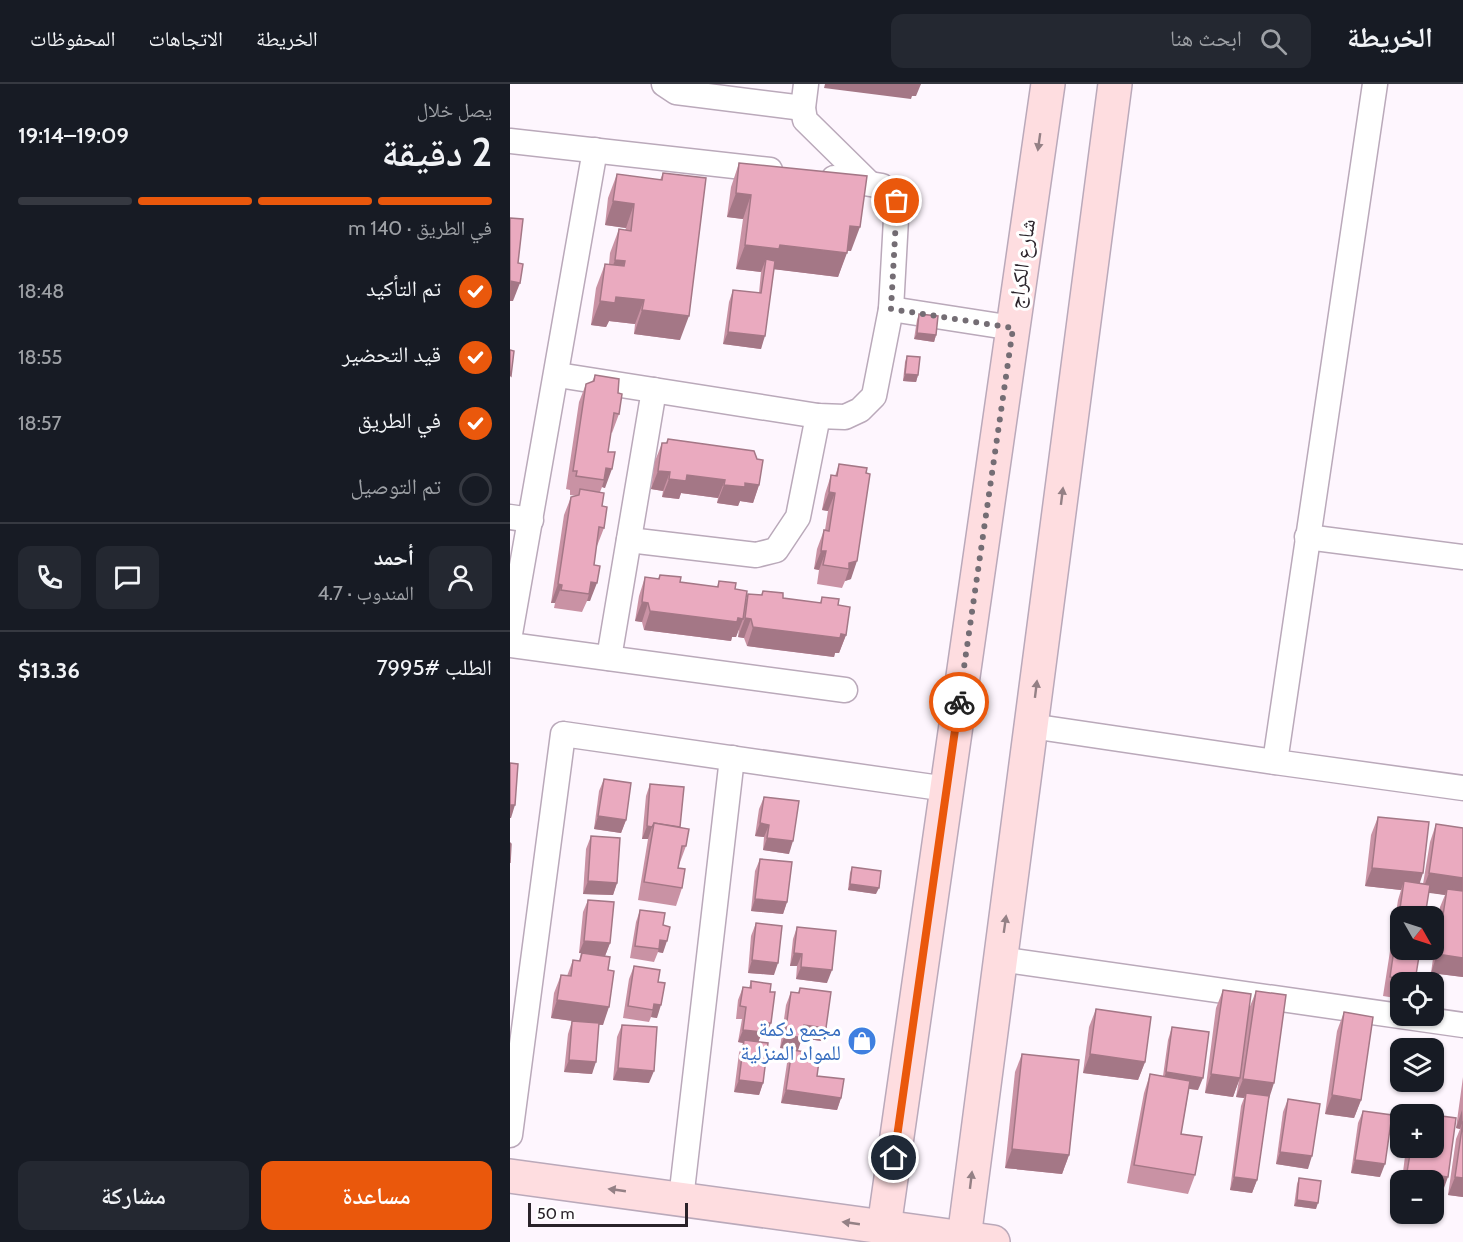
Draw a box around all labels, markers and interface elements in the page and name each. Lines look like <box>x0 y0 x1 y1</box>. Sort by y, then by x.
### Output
search box <box>891 14 1311 68</box>
text: الخريطة <box>1347 20 1433 54</box>
text: ابحث هنا <box>1170 25 1242 52</box>
icon: search <box>1257 25 1290 58</box>
text: المحفوظات <box>30 26 115 51</box>
text: الاتجاهات <box>148 26 223 51</box>
text: الخريطة <box>256 26 318 51</box>
text: يصل خلال <box>416 98 492 122</box>
text: 19:09–19:14 <box>18 122 129 149</box>
text: 2 دقيقة <box>382 128 492 176</box>
one-way arrow <box>1035 133 1044 152</box>
pin <box>871 175 922 226</box>
icon: bag <box>880 184 913 217</box>
text: في الطريق · 140 m <box>348 216 492 240</box>
street label: شارع الكراج <box>1003 217 1041 311</box>
text: تم التأكيد <box>366 275 441 302</box>
icon: check <box>459 275 492 308</box>
text: 18:48 <box>18 279 64 303</box>
text: قيد التحضير <box>342 341 441 368</box>
icon: check <box>459 341 492 374</box>
text: 18:55 <box>18 345 62 369</box>
text: في الطريق <box>357 407 441 434</box>
icon: check <box>459 407 492 440</box>
text: 18:57 <box>18 411 62 435</box>
text: تم التوصيل <box>351 473 441 500</box>
one-way arrow <box>1057 486 1066 505</box>
text: أحمد <box>374 544 414 571</box>
button: phone <box>18 546 81 609</box>
button: chat <box>96 546 159 609</box>
button: person <box>429 546 492 609</box>
text: المندوب · 4.7 <box>317 581 414 605</box>
text: الطلب #7995 <box>376 654 492 681</box>
text: $13.36 <box>18 657 80 684</box>
courier <box>929 672 989 732</box>
one-way arrow <box>1032 680 1041 699</box>
icon: bike <box>943 686 976 719</box>
north arrow <box>1390 906 1444 960</box>
map controls <box>1390 906 1444 1224</box>
one-way arrow <box>1000 915 1009 934</box>
button: locate <box>1390 972 1444 1026</box>
place label: مجمع دكمة للمواد المنزلية <box>740 1016 841 1065</box>
shop icon: مجمع دكمة للمواد المنزلية <box>846 1025 878 1057</box>
button: layers <box>1390 1038 1444 1092</box>
button: + <box>1390 1104 1444 1158</box>
pin <box>868 1132 919 1183</box>
icon: home <box>877 1141 910 1174</box>
button: مشاركة <box>18 1161 249 1230</box>
button: مساعدة <box>261 1161 492 1230</box>
one-way arrow <box>967 1170 976 1189</box>
button: − <box>1390 1170 1444 1224</box>
one-way arrow <box>607 1186 626 1195</box>
scale bar <box>528 1200 688 1228</box>
text: 50 m <box>537 1204 574 1223</box>
one-way arrow <box>842 1218 861 1227</box>

